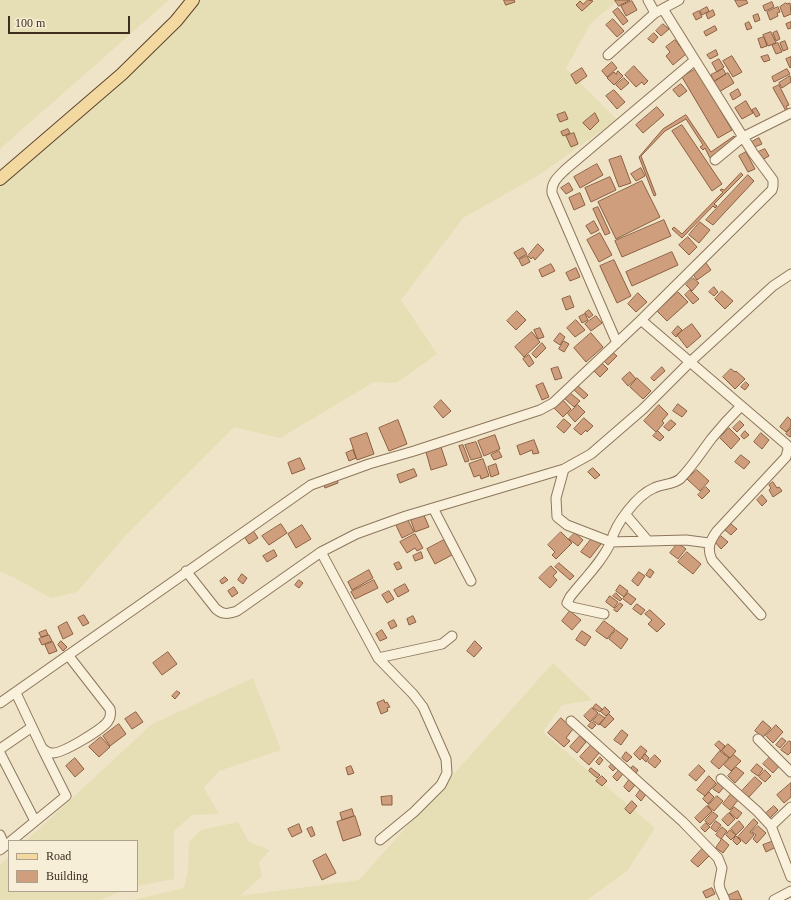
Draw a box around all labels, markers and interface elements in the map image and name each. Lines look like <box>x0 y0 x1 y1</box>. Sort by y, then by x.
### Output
scale bar <box>10 8 132 34</box>
text: 100 m <box>15 16 45 30</box>
legend <box>8 840 138 892</box>
text: Road <box>46 849 71 863</box>
text: Building <box>46 869 88 883</box>

